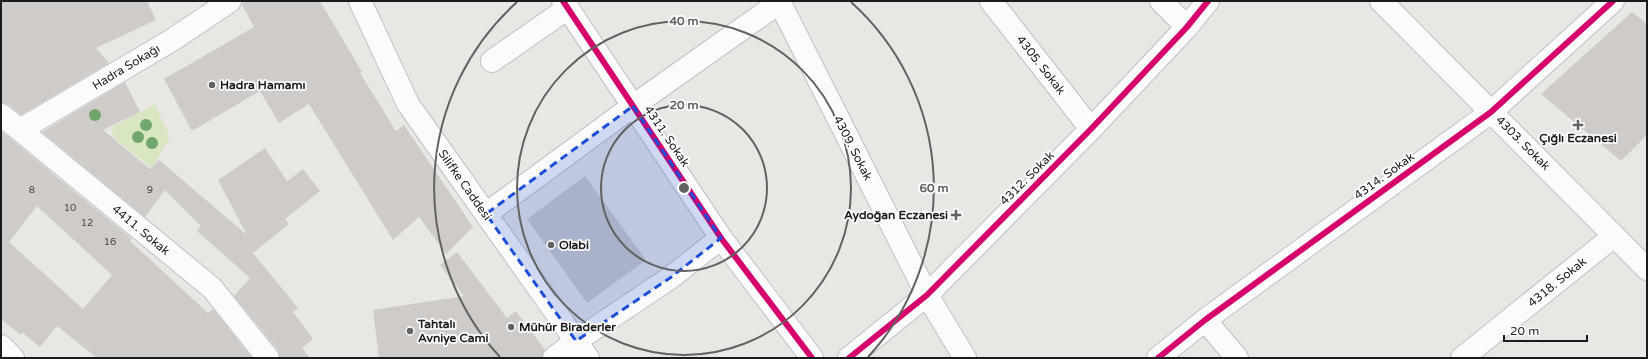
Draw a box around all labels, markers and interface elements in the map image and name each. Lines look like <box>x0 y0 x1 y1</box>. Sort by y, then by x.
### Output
text: 40 m <box>669 14 699 28</box>
street label: 4305. Sokak <box>1014 33 1069 98</box>
street label: Hadra Sokağı <box>90 41 162 93</box>
place label: Hadra Hamamı <box>220 78 305 92</box>
marker: Hadra Hamamı <box>207 80 217 90</box>
text: 20 m <box>669 98 699 112</box>
street label: 4311. Sokak <box>641 103 693 170</box>
street label: 4309. Sokak <box>831 113 876 183</box>
street label: 4303. Sokak <box>1493 113 1553 173</box>
marker: Çığlı Eczanesi <box>1573 120 1583 130</box>
place label: Çığlı Eczanesi <box>1539 131 1617 146</box>
street label: Silifke Caddesi <box>435 147 495 223</box>
street label: 4312. Sokak <box>997 148 1057 208</box>
street label: 4314. Sokak <box>1351 149 1417 202</box>
centre of rings <box>677 181 691 195</box>
text: 60 m <box>919 181 949 195</box>
house number: 8 <box>29 184 35 196</box>
house number: 9 <box>147 184 153 196</box>
house number: 10 <box>64 202 76 214</box>
street label: 4411. Sokak <box>109 202 173 258</box>
place label: Aydoğan Eczanesi <box>844 208 948 223</box>
marker: Aydoğan Eczanesi <box>951 210 961 220</box>
house number: 12 <box>81 217 93 229</box>
house number: 16 <box>104 236 116 248</box>
place label: Olabi <box>559 238 589 252</box>
marker: Olabi <box>546 240 556 250</box>
street label: 4318. Sokak <box>1525 254 1589 310</box>
place label: Tahtalı Avniye Cami <box>417 317 489 346</box>
scale bar <box>1504 317 1587 343</box>
place label: Mühür Biraderler <box>519 320 616 334</box>
marker: Mühür Biraderler <box>506 322 516 332</box>
text: 20 m <box>1510 324 1539 338</box>
marker: Tahtalı Avniye Cami <box>405 326 415 336</box>

